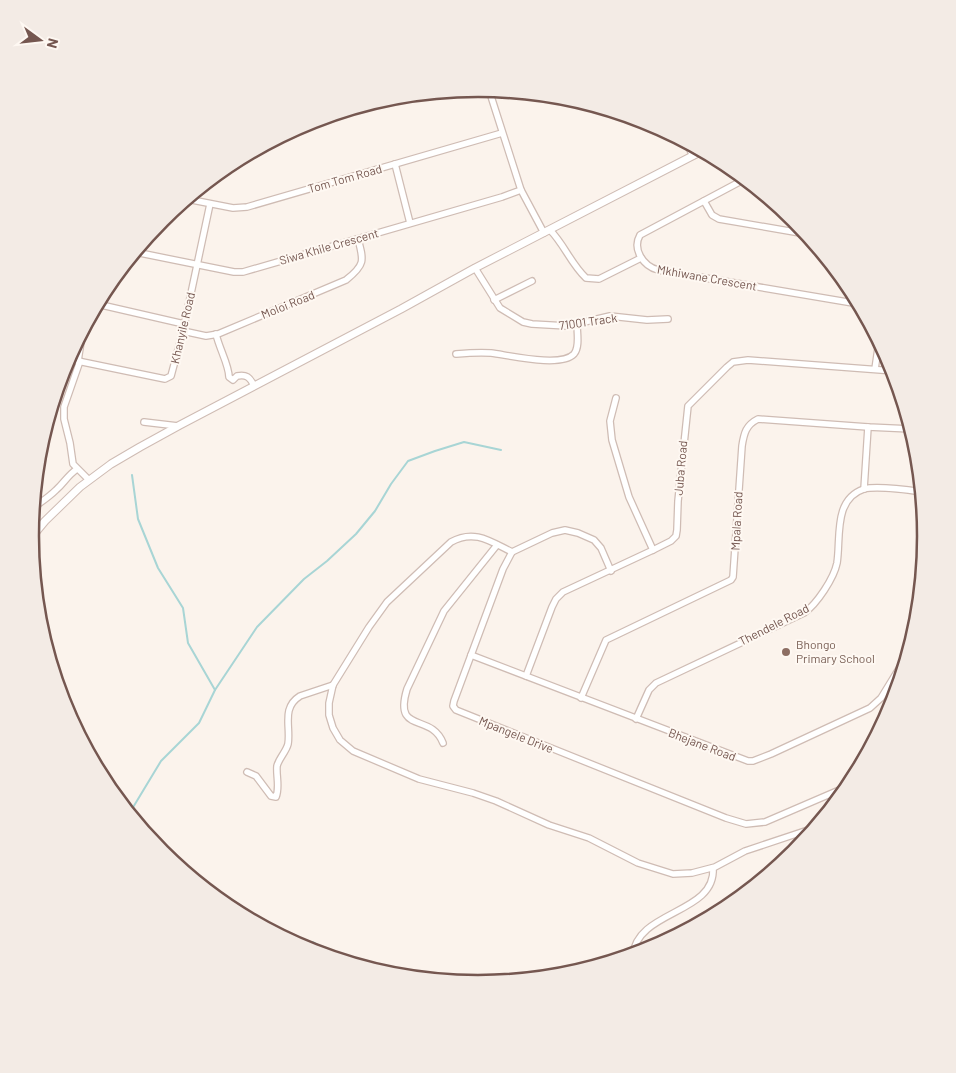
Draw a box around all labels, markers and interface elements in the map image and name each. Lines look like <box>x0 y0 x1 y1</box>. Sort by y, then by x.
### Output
north arrow <box>15 15 65 65</box>
text: N <box>44 37 62 50</box>
street label: Tom Tom Road <box>306 161 383 195</box>
street label: Siwa Khile Crescent <box>277 225 380 267</box>
street label: Mkhiwane Crescent <box>656 261 758 293</box>
street label: Moloi Road <box>259 287 316 321</box>
street label: Khanyile Road <box>167 291 197 365</box>
street label: 71001 Track <box>558 310 618 332</box>
street label: Juba Road <box>671 440 689 496</box>
street label: Mpala Road <box>727 491 745 551</box>
street label: Thendele Road <box>736 600 811 648</box>
place label: Bhongo Primary School <box>796 637 875 665</box>
marker: Bhongo Primary School <box>780 646 792 658</box>
street label: Mpangele Drive <box>477 713 556 755</box>
street label: Bhejane Road <box>667 725 738 763</box>

